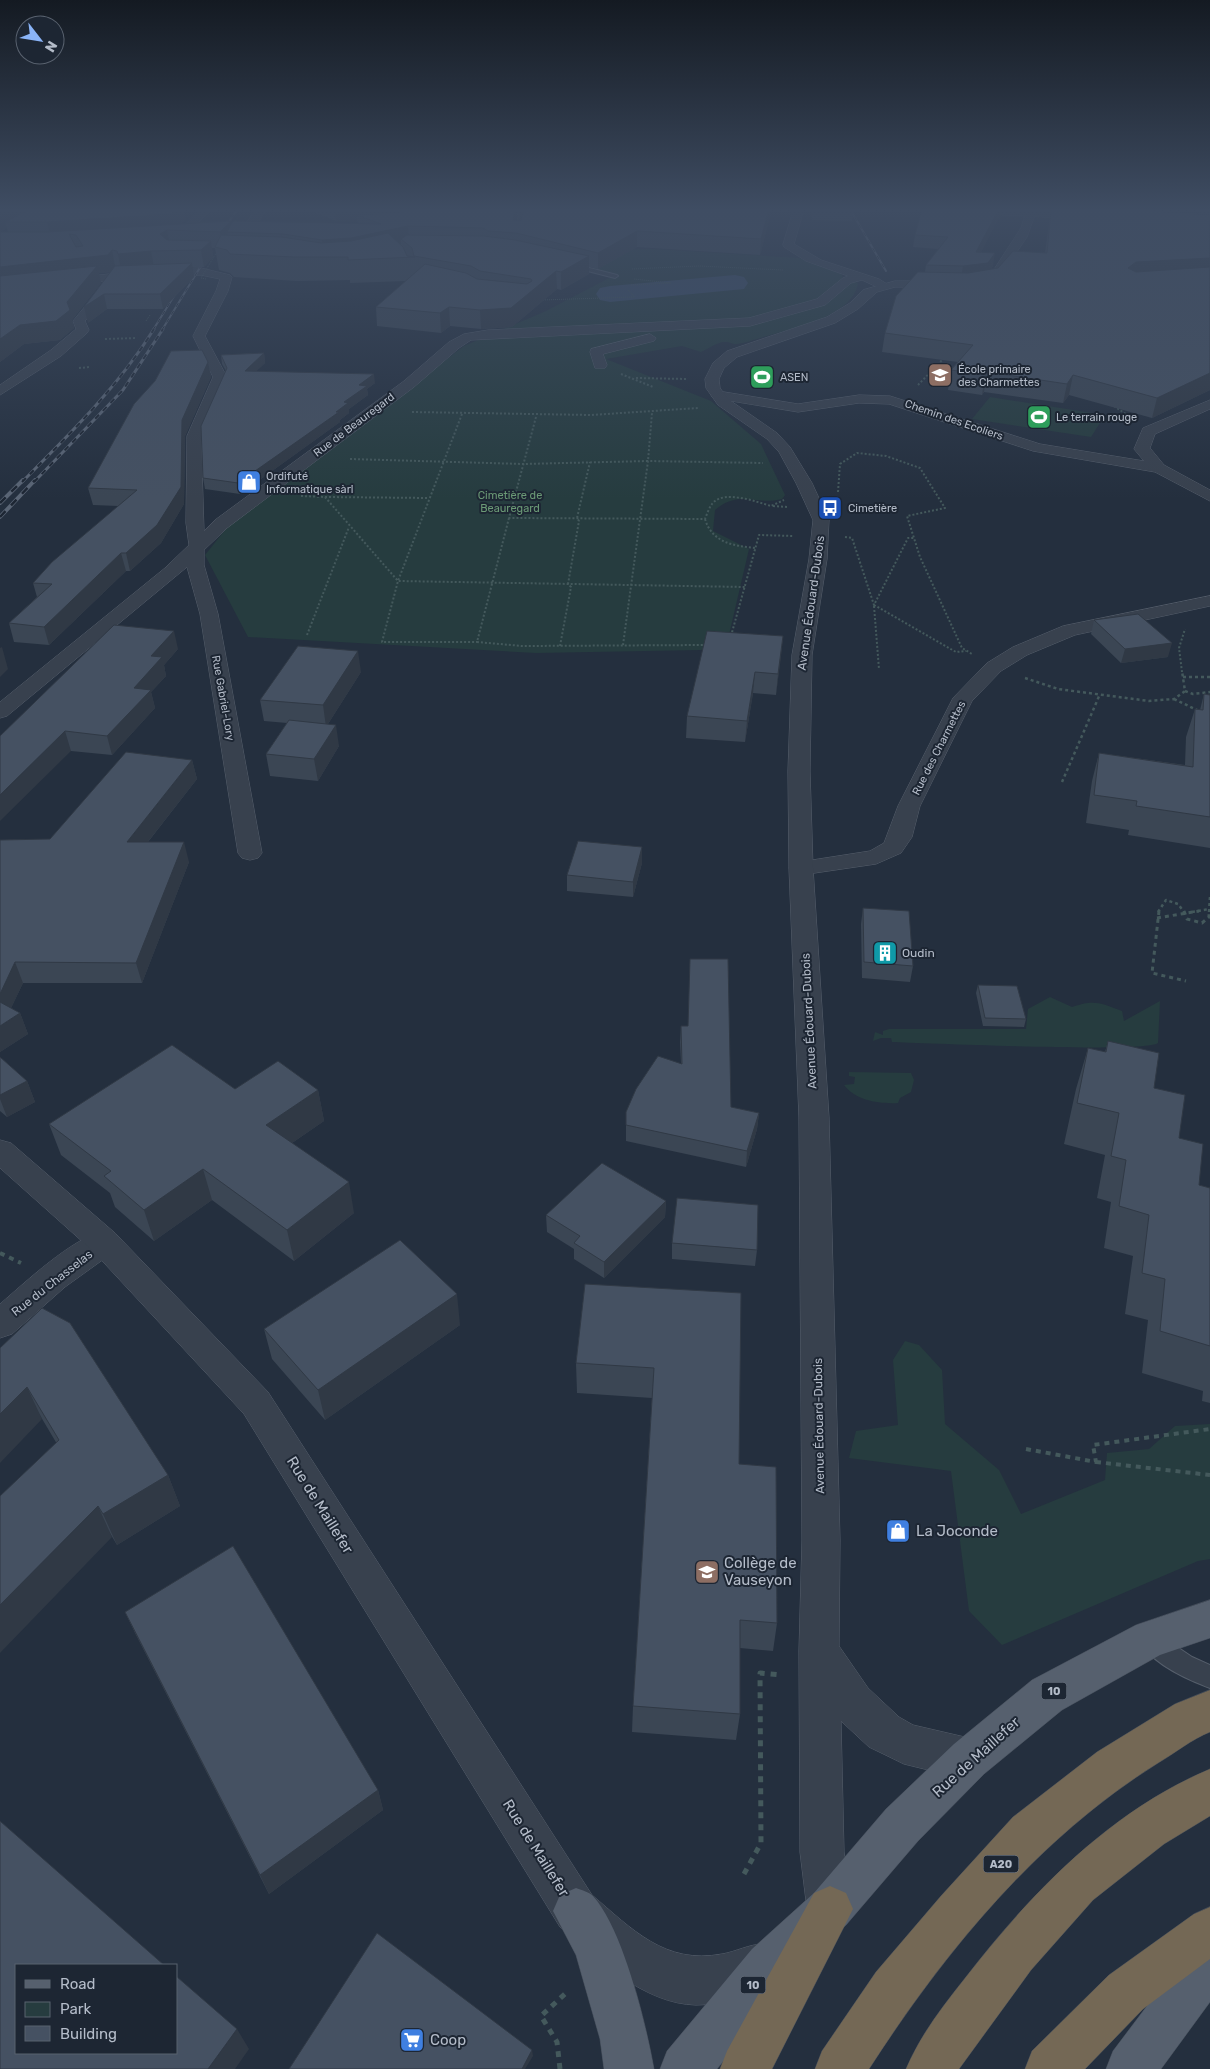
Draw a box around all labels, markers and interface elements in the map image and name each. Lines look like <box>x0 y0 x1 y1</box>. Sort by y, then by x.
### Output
north arrow <box>15 15 65 65</box>
text: N <box>41 38 61 55</box>
school or university icon: École primaire des Charmettes <box>927 362 953 388</box>
place label: École primaire des Charmettes <box>958 363 1040 389</box>
sports icon: ASEN <box>749 364 775 390</box>
place label: ASEN <box>780 371 808 384</box>
street label: Rue de Beauregard <box>311 390 397 460</box>
street label: Chemin des Ecoliers <box>903 397 1005 443</box>
sports icon: Le terrain rouge <box>1026 404 1052 430</box>
place label: Le terrain rouge <box>1056 411 1137 424</box>
shop icon: Ordifuté Informatique sàrl <box>236 469 262 495</box>
place label: Ordifuté Informatique sàrl <box>266 470 354 496</box>
park label: Cimetière de Beauregard <box>478 489 542 515</box>
bus stop icon: Cimetière <box>817 495 843 521</box>
place label: Cimetière <box>848 502 897 515</box>
street label: Avenue Édouard-Dubois <box>795 535 827 671</box>
street label: Rue Gabriel-Lory <box>209 654 237 742</box>
street label: Rue des Charmettes <box>910 698 969 797</box>
building icon: Oudin <box>872 940 898 966</box>
place label: Oudin <box>902 946 935 960</box>
street label: Avenue Édouard-Dubois <box>798 953 820 1089</box>
street label: Rue du Chasselas <box>9 1247 95 1319</box>
street label: Avenue Édouard-Dubois <box>811 1358 827 1494</box>
street label: Rue de Maillefer <box>283 1453 357 1557</box>
shop icon: La Joconde <box>885 1518 911 1544</box>
place label: La Joconde <box>916 1522 998 1540</box>
place label: Collège de Vauseyon <box>724 1554 797 1589</box>
school or university icon: Collège de Vauseyon <box>694 1559 720 1585</box>
road number: 10 <box>1042 1682 1066 1700</box>
street label: Rue de Maillefer <box>929 1713 1024 1801</box>
street label: Rue de Maillefer <box>499 1796 573 1900</box>
road number: A20 <box>984 1856 1018 1872</box>
legend <box>15 1964 178 2054</box>
text: Road <box>60 1975 96 1993</box>
road number: 10 <box>740 1976 766 1994</box>
text: Park <box>60 2000 91 2018</box>
text: Building <box>60 2025 117 2043</box>
supermarket icon: Coop <box>399 2027 425 2053</box>
place label: Coop <box>430 2031 466 2049</box>

